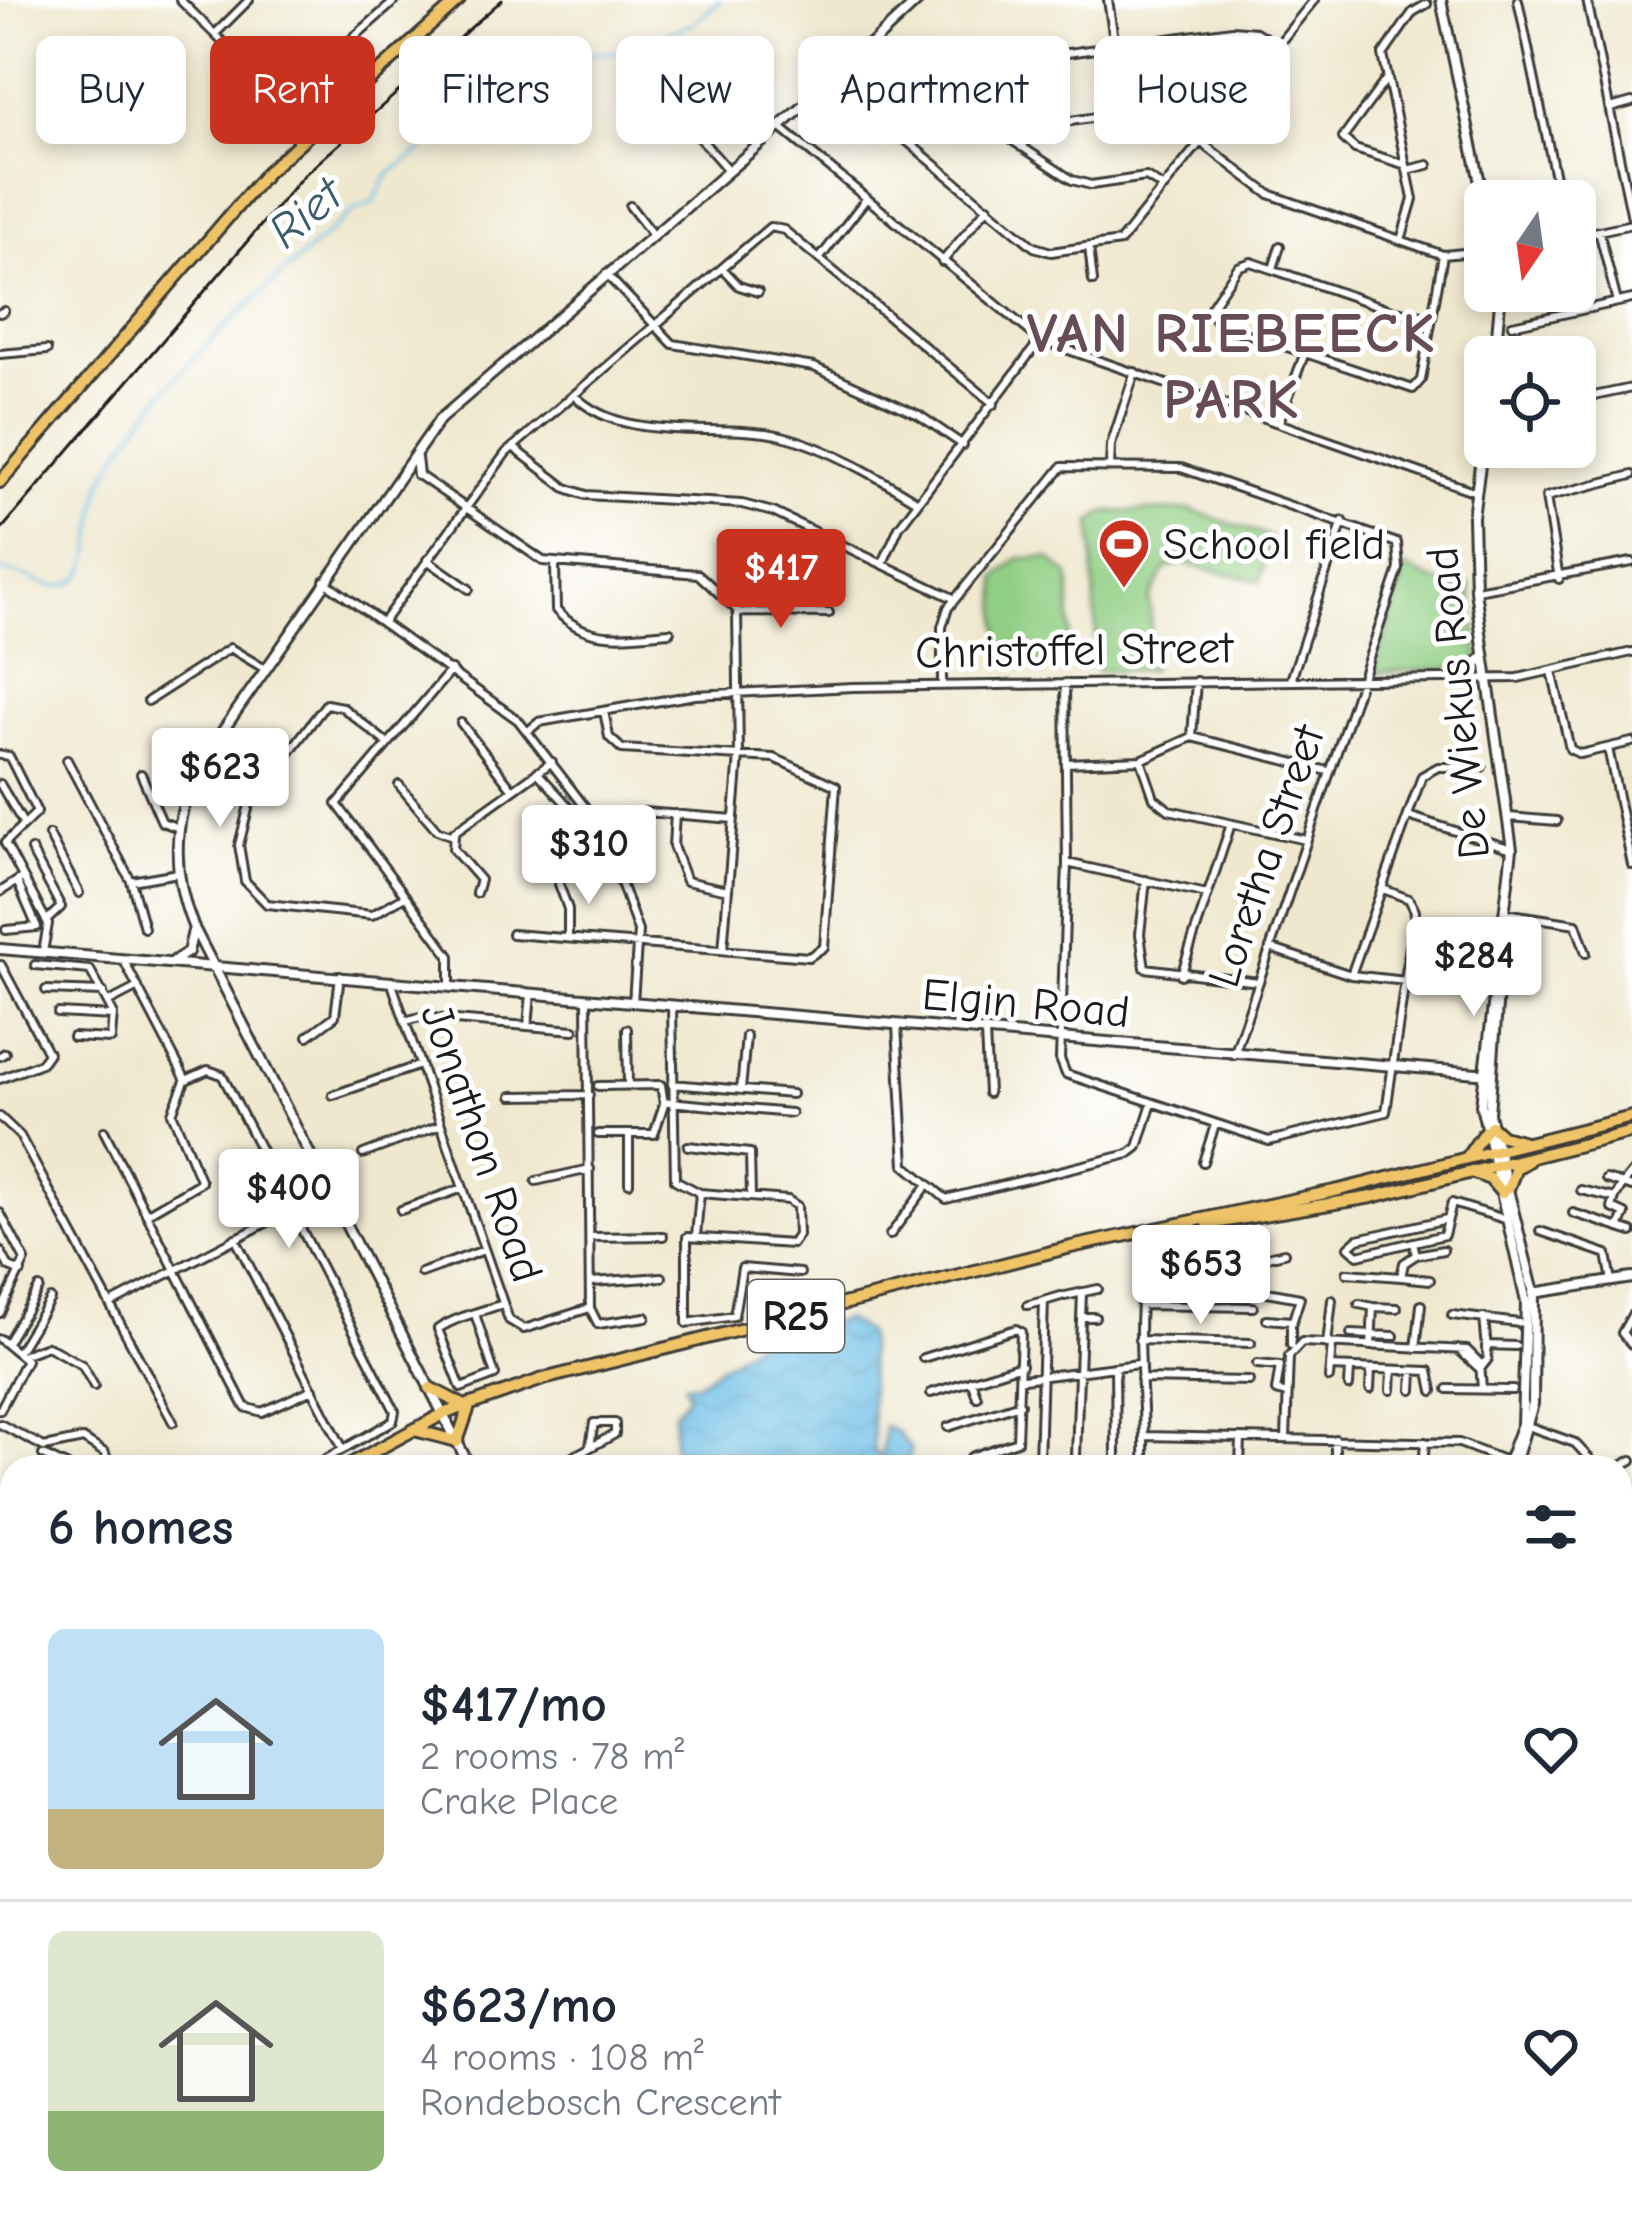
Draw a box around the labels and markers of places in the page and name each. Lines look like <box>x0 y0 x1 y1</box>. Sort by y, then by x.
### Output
sports icon: School field <box>1096 516 1152 590</box>
place label: School field <box>1163 518 1385 570</box>
pin: $417 <box>710 529 852 631</box>
pin: $623 <box>149 728 291 830</box>
pin: $310 <box>518 805 660 907</box>
pin: $284 <box>1403 917 1545 1019</box>
pin: $400 <box>218 1149 360 1251</box>
pin: $653 <box>1130 1225 1272 1327</box>

